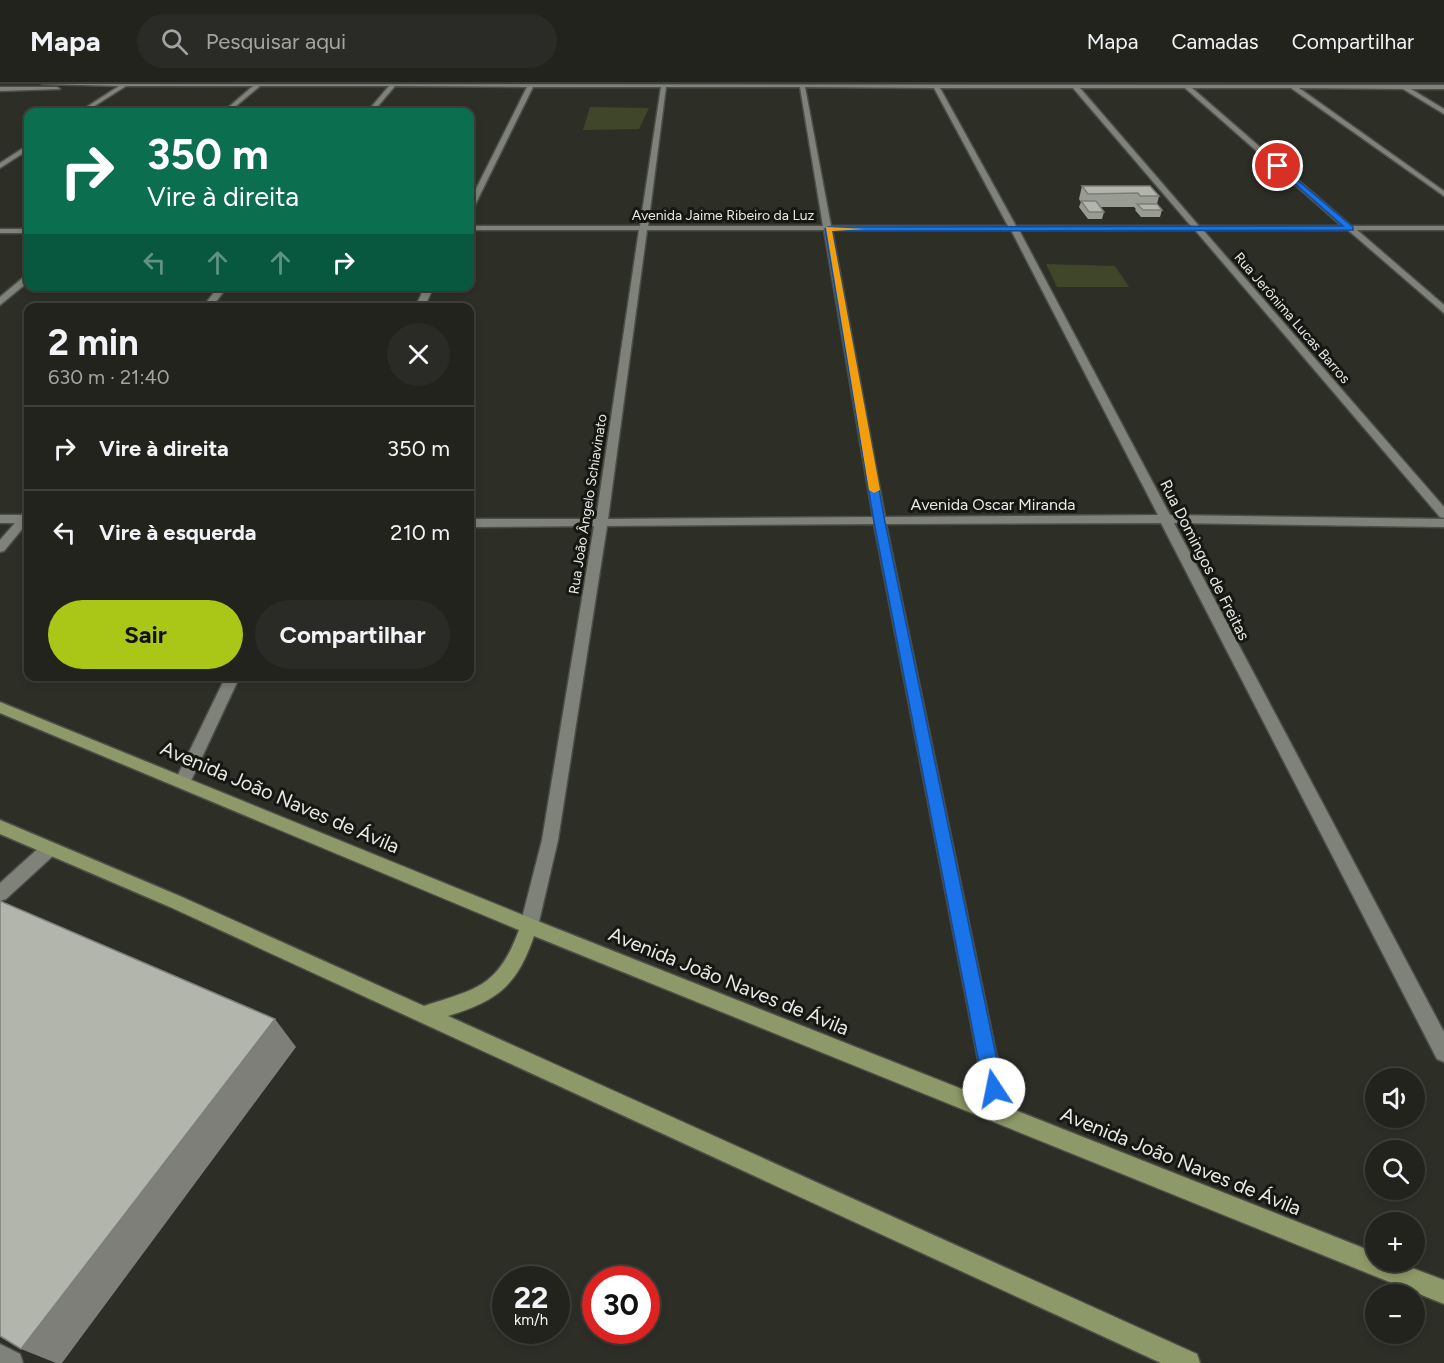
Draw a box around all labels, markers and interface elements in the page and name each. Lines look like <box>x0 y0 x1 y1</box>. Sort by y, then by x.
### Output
search box <box>137 14 557 68</box>
text: Mapa <box>30 24 101 58</box>
icon: search <box>158 25 191 58</box>
text: Pesquisar aqui <box>206 28 346 55</box>
text: Mapa <box>1087 29 1138 54</box>
text: Camadas <box>1171 29 1259 54</box>
text: Compartilhar <box>1292 29 1414 54</box>
text: 350 m <box>147 129 269 180</box>
icon: right <box>48 132 126 210</box>
pin <box>1252 140 1303 191</box>
icon: arrive <box>1261 149 1294 182</box>
text: Vire à direita <box>147 180 299 213</box>
street label: Avenida Jaime Ribeiro da Luz <box>632 207 814 224</box>
icon: left <box>138 246 171 279</box>
icon: ahead <box>201 246 234 279</box>
icon: ahead <box>264 246 297 279</box>
icon: right <box>327 246 360 279</box>
street label: Rua Jerônima Lucas Barros <box>1230 249 1354 387</box>
text: 2 min <box>48 321 139 364</box>
button: close <box>387 323 450 386</box>
text: 630 m · 21:40 <box>48 365 170 389</box>
street label: Rua João Ângelo Schiavinato <box>565 413 611 595</box>
icon: right <box>48 432 81 465</box>
text: Vire à direita <box>99 435 229 462</box>
text: 350 m <box>387 435 450 462</box>
street label: Rua Domingos de Freitas <box>1156 476 1254 644</box>
street label: Avenida Oscar Miranda <box>911 495 1075 514</box>
icon: left <box>48 516 81 549</box>
text: Vire à esquerda <box>99 519 257 546</box>
text: 210 m <box>390 519 450 546</box>
button: Sair <box>48 600 243 669</box>
button: Compartilhar <box>255 600 450 669</box>
street label: Avenida João Naves de Ávila <box>157 736 403 858</box>
street label: Avenida João Naves de Ávila <box>605 922 853 1040</box>
position arrow <box>962 1057 1026 1121</box>
map controls <box>1365 1068 1425 1344</box>
button: sound <box>1365 1068 1425 1128</box>
street label: Avenida João Naves de Ávila <box>1057 1102 1305 1220</box>
button: search <box>1365 1140 1425 1200</box>
button: + <box>1365 1212 1425 1272</box>
speed limit sign: 30 <box>582 1266 660 1344</box>
text: 22 <box>514 1279 548 1316</box>
button: − <box>1365 1284 1425 1344</box>
text: km/h <box>514 1311 548 1329</box>

